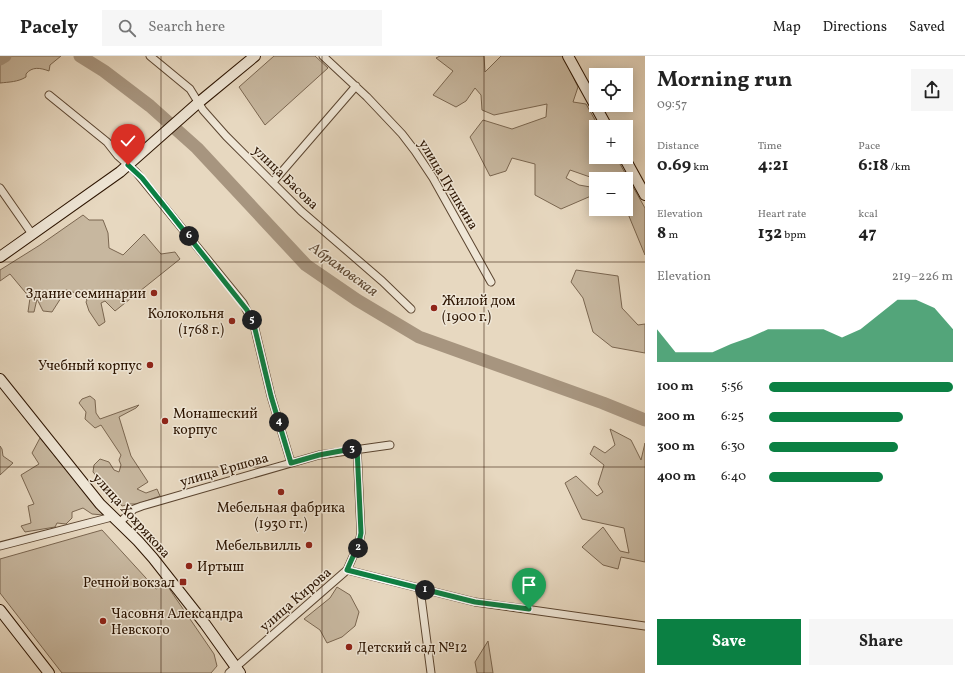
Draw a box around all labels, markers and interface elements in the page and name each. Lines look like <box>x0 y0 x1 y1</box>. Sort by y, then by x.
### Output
search box <box>102 10 382 46</box>
text: Pacely <box>20 15 78 41</box>
icon: search <box>116 17 138 39</box>
text: Search here <box>148 17 225 38</box>
text: Map <box>773 18 801 37</box>
text: Directions <box>823 18 887 37</box>
text: Saved <box>909 18 945 37</box>
text: Morning run <box>657 65 792 96</box>
map controls <box>589 68 633 216</box>
button: locate <box>589 68 633 112</box>
button: share <box>911 69 953 111</box>
text: 09:57 <box>657 96 687 114</box>
button: + <box>589 120 633 164</box>
pin <box>111 124 145 165</box>
icon: check <box>117 130 139 152</box>
street label: улица Пушкина <box>413 136 482 234</box>
text: Distance <box>657 139 699 154</box>
text: Time <box>758 139 782 154</box>
text: Pace <box>858 139 880 154</box>
street label: улица Басова <box>248 142 322 215</box>
text: 0.69 <box>657 154 691 177</box>
text: 4:21 <box>758 154 788 177</box>
text: 6:18 <box>858 154 889 177</box>
text: km <box>691 160 709 175</box>
text: /km <box>889 160 911 175</box>
button: − <box>589 172 633 216</box>
text: Elevation <box>657 207 703 222</box>
text: Heart rate <box>758 207 806 222</box>
text: kcal <box>858 207 878 222</box>
text: 8 <box>657 222 666 245</box>
text: 132 <box>758 222 782 245</box>
text: 47 <box>858 222 877 245</box>
pin: 6 <box>179 226 199 246</box>
text: 6 <box>186 228 192 243</box>
text: m <box>666 228 678 243</box>
text: bpm <box>782 228 806 243</box>
water label: Абрамовская <box>304 237 382 302</box>
text: Elevation <box>657 268 711 286</box>
text: 219–226 m <box>892 268 953 286</box>
place label: Здание семинарии <box>25 285 146 304</box>
marker: Здание семинарии <box>149 288 159 298</box>
place label: Жилой дом (1900 г.) <box>442 292 516 327</box>
marker: Жилой дом (1900 г.) <box>429 303 439 313</box>
place label: Колокольня (1768 г.) <box>148 305 224 340</box>
pin: 5 <box>242 310 262 330</box>
text: 5 <box>249 312 255 327</box>
marker: Колокольня (1768 г.) <box>227 316 237 326</box>
place label: Учебный корпус <box>38 357 142 376</box>
marker: Учебный корпус <box>145 360 155 370</box>
text: 100 m <box>657 378 694 396</box>
text: 5:56 <box>721 378 743 396</box>
place label: Монашеский корпус <box>173 405 258 440</box>
text: 200 m <box>657 408 695 426</box>
text: 6:25 <box>721 408 744 426</box>
pin: 4 <box>269 412 289 432</box>
text: 4 <box>276 414 282 429</box>
marker: Монашеский корпус <box>160 416 170 426</box>
text: 300 m <box>657 438 695 456</box>
text: 6:30 <box>721 438 745 456</box>
pin: 3 <box>342 439 362 459</box>
text: 3 <box>349 441 355 456</box>
street label: улица Ершова <box>178 449 271 492</box>
text: 400 m <box>657 468 696 486</box>
text: 6:40 <box>721 468 746 486</box>
street label: улица Хохрякова <box>87 469 174 563</box>
marker: Мебельная фабрика (1930 гг.) <box>276 487 286 497</box>
place label: Мебельная фабрика (1930 гг.) <box>217 499 345 534</box>
place label: Мебельвилль <box>215 537 301 556</box>
pin: 2 <box>348 538 368 558</box>
marker: Мебельвилль <box>304 540 314 550</box>
text: 2 <box>355 540 361 555</box>
place label: Иртыш <box>197 558 244 577</box>
marker: Иртыш <box>184 561 194 571</box>
street label: улица Кирова <box>256 564 336 637</box>
pin <box>512 568 546 609</box>
place label: Речной вокзал <box>83 574 175 593</box>
icon: arrive <box>518 574 540 596</box>
marker: Речной вокзал <box>178 577 188 587</box>
pin: 1 <box>415 580 435 600</box>
text: 1 <box>423 582 427 597</box>
place label: Часовня Александра Невского <box>111 605 243 640</box>
marker: Часовня Александра Невского <box>98 616 108 626</box>
button: Save <box>657 619 801 665</box>
button: Share <box>809 619 953 665</box>
place label: Детский сад №12 <box>357 639 468 658</box>
marker: Детский сад №12 <box>344 642 354 652</box>

